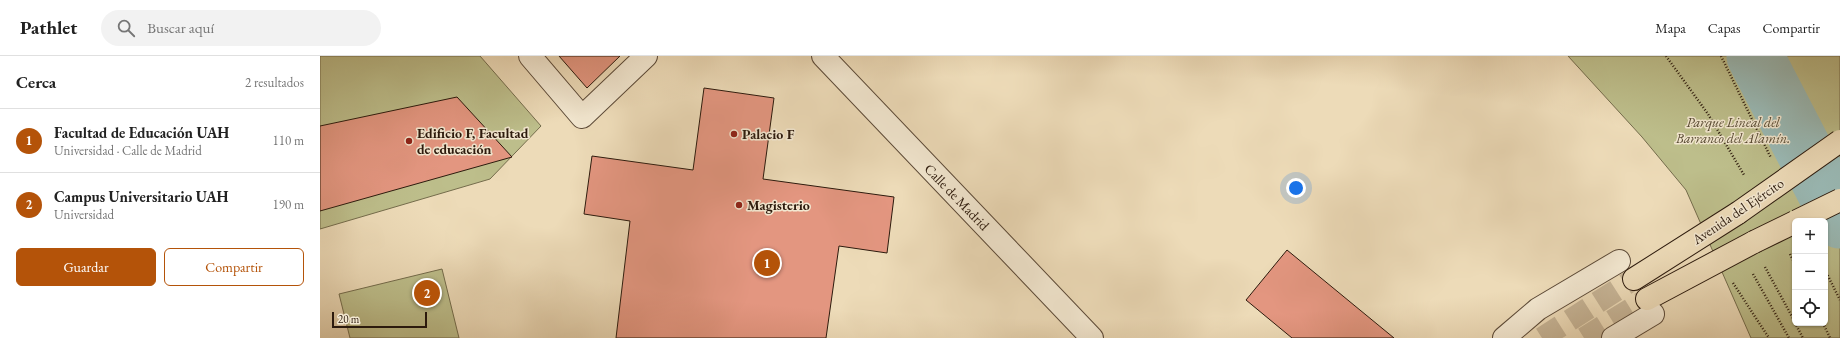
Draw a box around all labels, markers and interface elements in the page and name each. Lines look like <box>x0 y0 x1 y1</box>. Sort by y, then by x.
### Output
search box <box>101 10 381 46</box>
text: Pathlet <box>20 15 77 40</box>
icon: search <box>115 17 137 39</box>
text: Buscar aquí <box>147 18 214 37</box>
text: Mapa <box>1655 19 1686 37</box>
text: Capas <box>1708 19 1740 37</box>
text: Compartir <box>1762 19 1820 37</box>
text: Cerca <box>16 71 56 93</box>
text: 2 resultados <box>245 74 304 91</box>
park label: Parque Lineal del Barranco del Alamín. <box>1675 113 1790 147</box>
text: Facultad de Educación UAH <box>54 123 229 142</box>
place label: Edificio F, Facultad de educación <box>417 124 529 158</box>
place label: Palacio F <box>742 125 795 143</box>
marker: Palacio F <box>729 129 739 139</box>
text: 1 <box>26 132 32 149</box>
text: 110 m <box>273 132 304 149</box>
marker: Edificio F, Facultad de educación <box>404 136 414 146</box>
text: Universidad · Calle de Madrid <box>54 142 202 159</box>
street label: Calle de Madrid <box>921 160 994 235</box>
street label: Avenida del Ejército <box>1688 174 1787 249</box>
your location <box>1286 178 1306 198</box>
text: Campus Universitario UAH <box>54 187 229 206</box>
text: 2 <box>26 196 32 213</box>
text: 190 m <box>273 196 304 213</box>
place label: Magisterio <box>747 196 810 214</box>
marker: Magisterio <box>734 200 744 210</box>
text: Universidad <box>54 206 114 223</box>
map controls <box>1792 218 1828 326</box>
button: + <box>1792 218 1828 254</box>
button: Guardar <box>16 248 156 286</box>
button: Compartir <box>164 248 304 286</box>
pin: 1 <box>754 248 780 278</box>
button: − <box>1792 254 1828 290</box>
pin: 2 <box>414 278 440 308</box>
button: locate <box>1792 290 1828 326</box>
scale bar <box>332 310 427 329</box>
text: 20 m <box>338 312 359 326</box>

